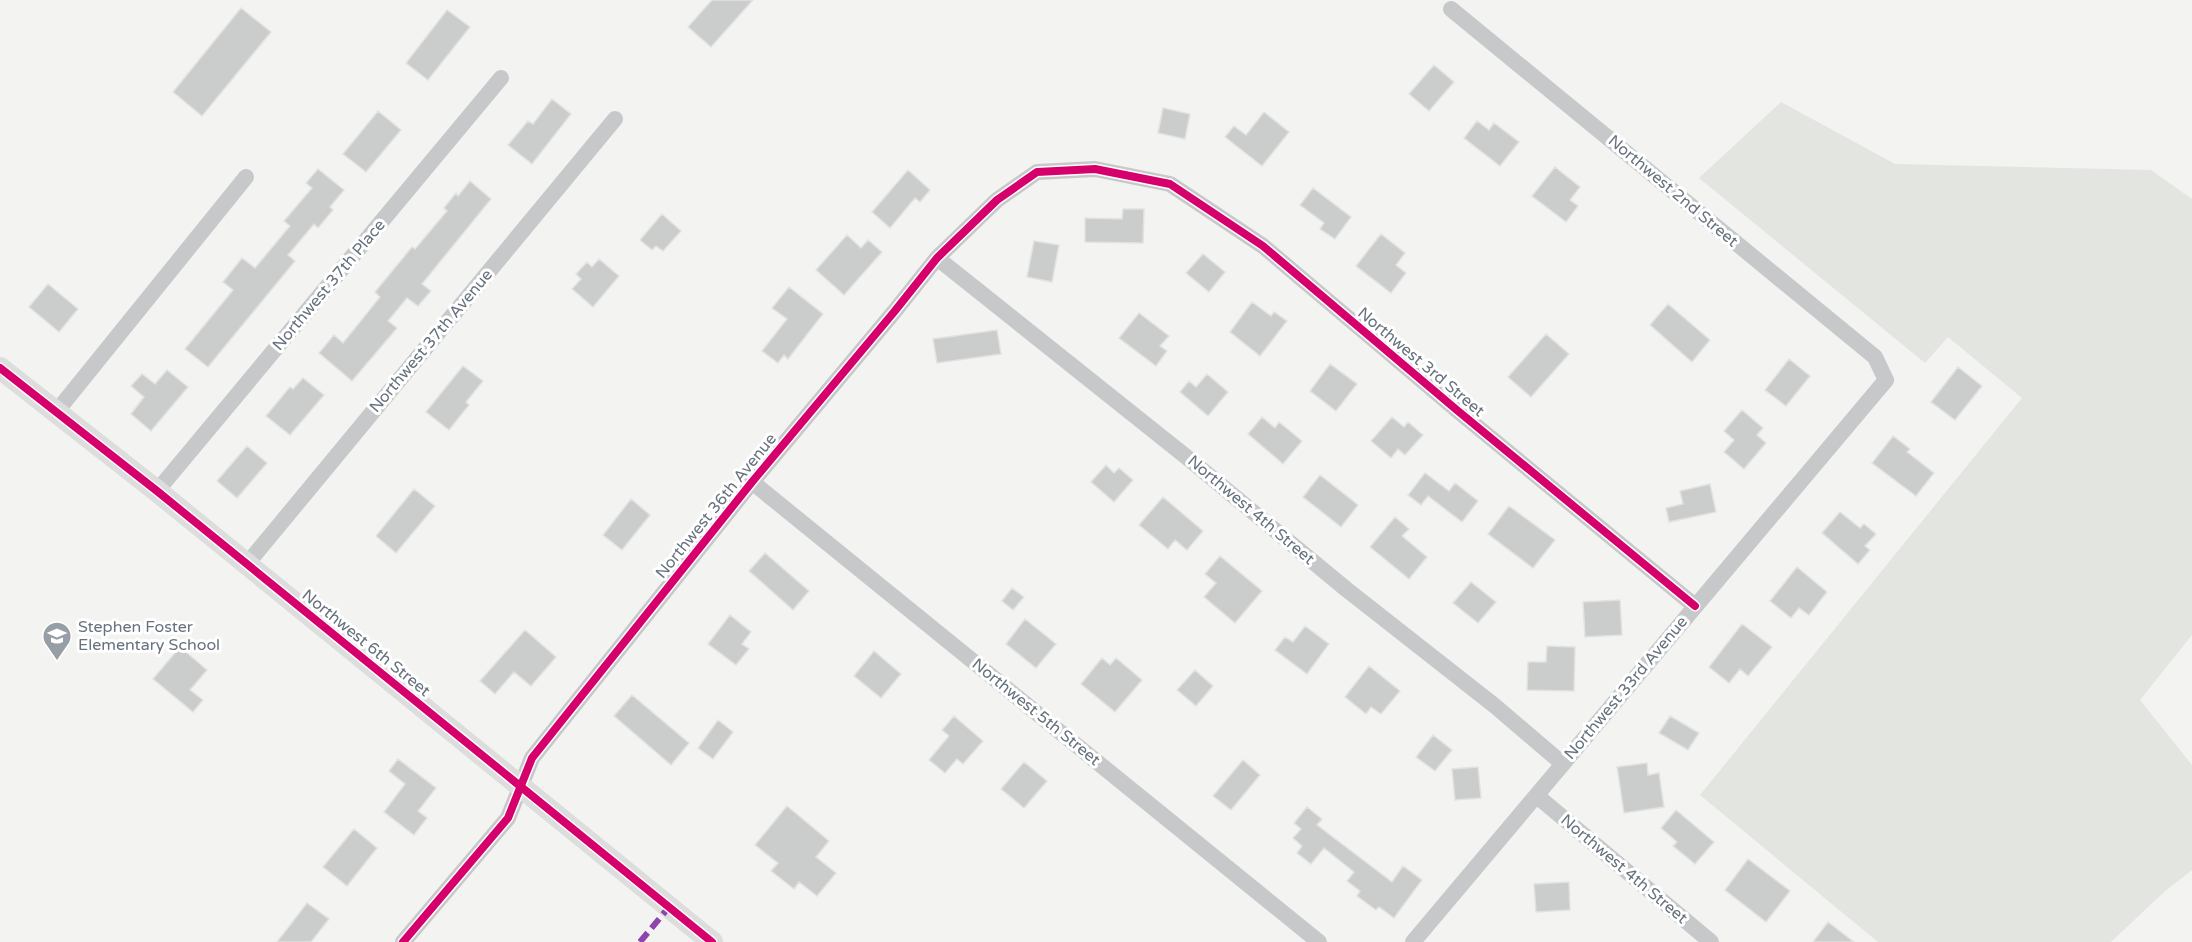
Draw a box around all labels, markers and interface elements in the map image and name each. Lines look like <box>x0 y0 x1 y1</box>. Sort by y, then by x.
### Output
street label: Northwest 2nd Street <box>1604 131 1742 251</box>
street label: Northwest 37th Place <box>268 215 390 355</box>
street label: Northwest 37th Avenue <box>365 265 497 417</box>
street label: Northwest 3rd Street <box>1353 303 1489 421</box>
street label: Northwest 36th Avenue <box>651 429 781 583</box>
street label: Northwest 4th Street <box>1183 451 1319 569</box>
street label: Northwest 6th Street <box>298 585 434 701</box>
street label: Northwest 33rd Avenue <box>1560 612 1692 764</box>
place label: Stephen Foster Elementary School <box>78 617 220 655</box>
school or university icon: Stephen Foster Elementary School <box>41 620 73 662</box>
street label: Northwest 5th Street <box>968 654 1104 770</box>
street label: Northwest 4th Street <box>1556 810 1692 928</box>

